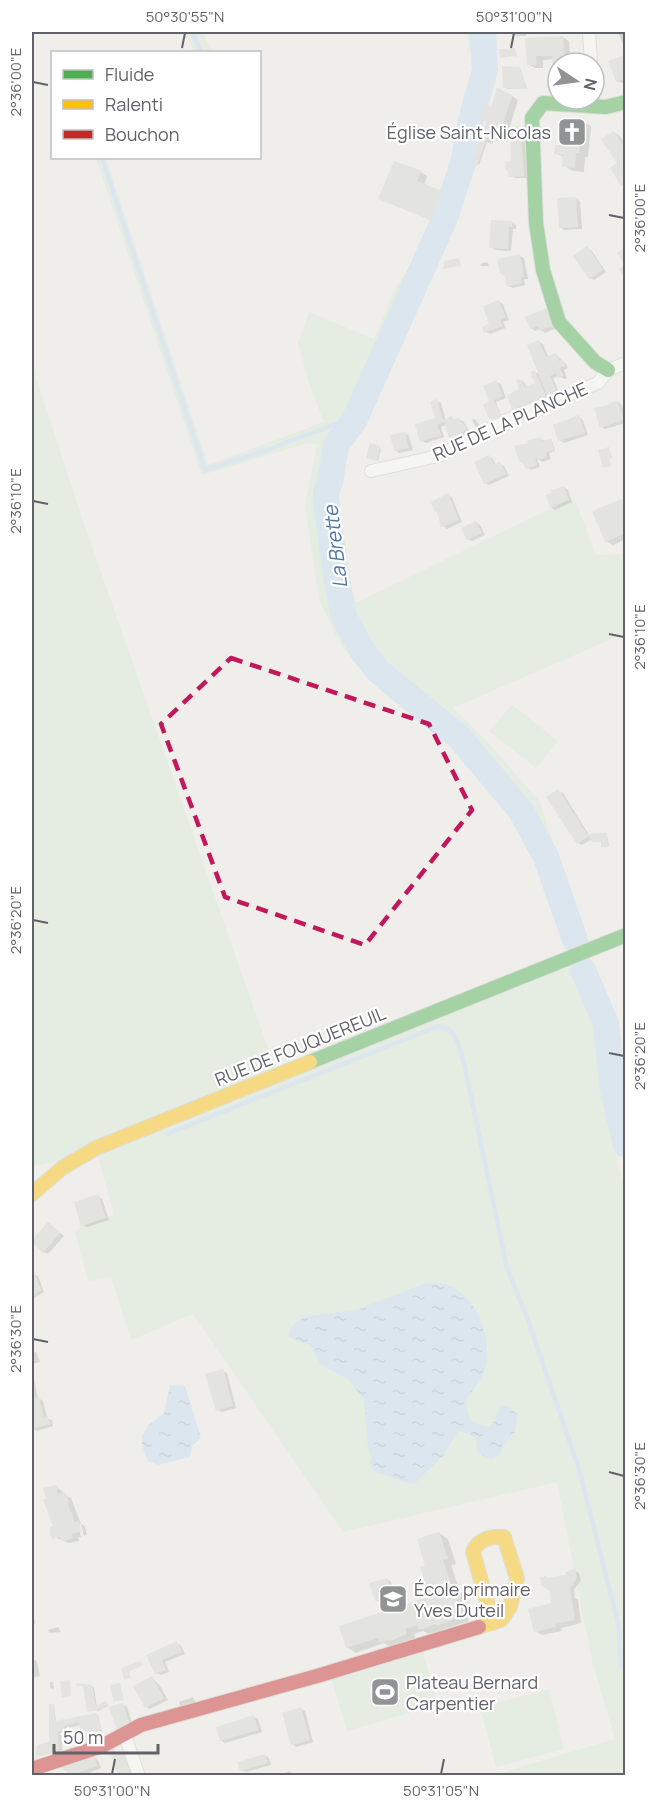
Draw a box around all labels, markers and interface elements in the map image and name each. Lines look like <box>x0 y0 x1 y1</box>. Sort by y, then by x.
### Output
text: 50°30'55"N <box>146 6 224 27</box>
text: 50°31'00"N <box>476 6 552 27</box>
text: 2°36'00"E <box>5 48 26 116</box>
legend <box>51 51 261 159</box>
north arrow <box>546 51 606 111</box>
text: Fluide <box>105 62 154 86</box>
text: N <box>579 76 603 92</box>
text: Ralenti <box>105 92 163 116</box>
church icon: Église Saint-Nicolas <box>556 116 588 148</box>
place label: Église Saint-Nicolas <box>387 120 551 144</box>
text: Bouchon <box>105 122 179 146</box>
text: 2°36'00"E <box>629 184 650 252</box>
street label: RUE DE LA PLANCHE <box>429 376 591 466</box>
text: 2°36'10"E <box>5 468 26 534</box>
water label: La Brette <box>316 503 353 590</box>
text: 2°36'10"E <box>629 604 650 670</box>
text: 2°36'20"E <box>5 886 26 954</box>
street label: RUE DE FOUQUEREUIL <box>211 1001 389 1091</box>
text: 2°36'20"E <box>629 1022 650 1090</box>
text: 2°36'30"E <box>5 1305 26 1373</box>
text: 2°36'30"E <box>629 1442 650 1510</box>
place label: École primaire Yves Duteil <box>414 1577 531 1622</box>
school or university icon: École primaire Yves Duteil <box>377 1583 409 1615</box>
place label: Plateau Bernard Carpentier <box>406 1670 538 1715</box>
sports icon: Plateau Bernard Carpentier <box>369 1676 401 1708</box>
scale bar <box>54 1717 158 1755</box>
text: 50 m <box>63 1725 103 1749</box>
text: 50°31'00"N <box>74 1780 150 1801</box>
text: 50°31'05"N <box>403 1780 479 1801</box>

